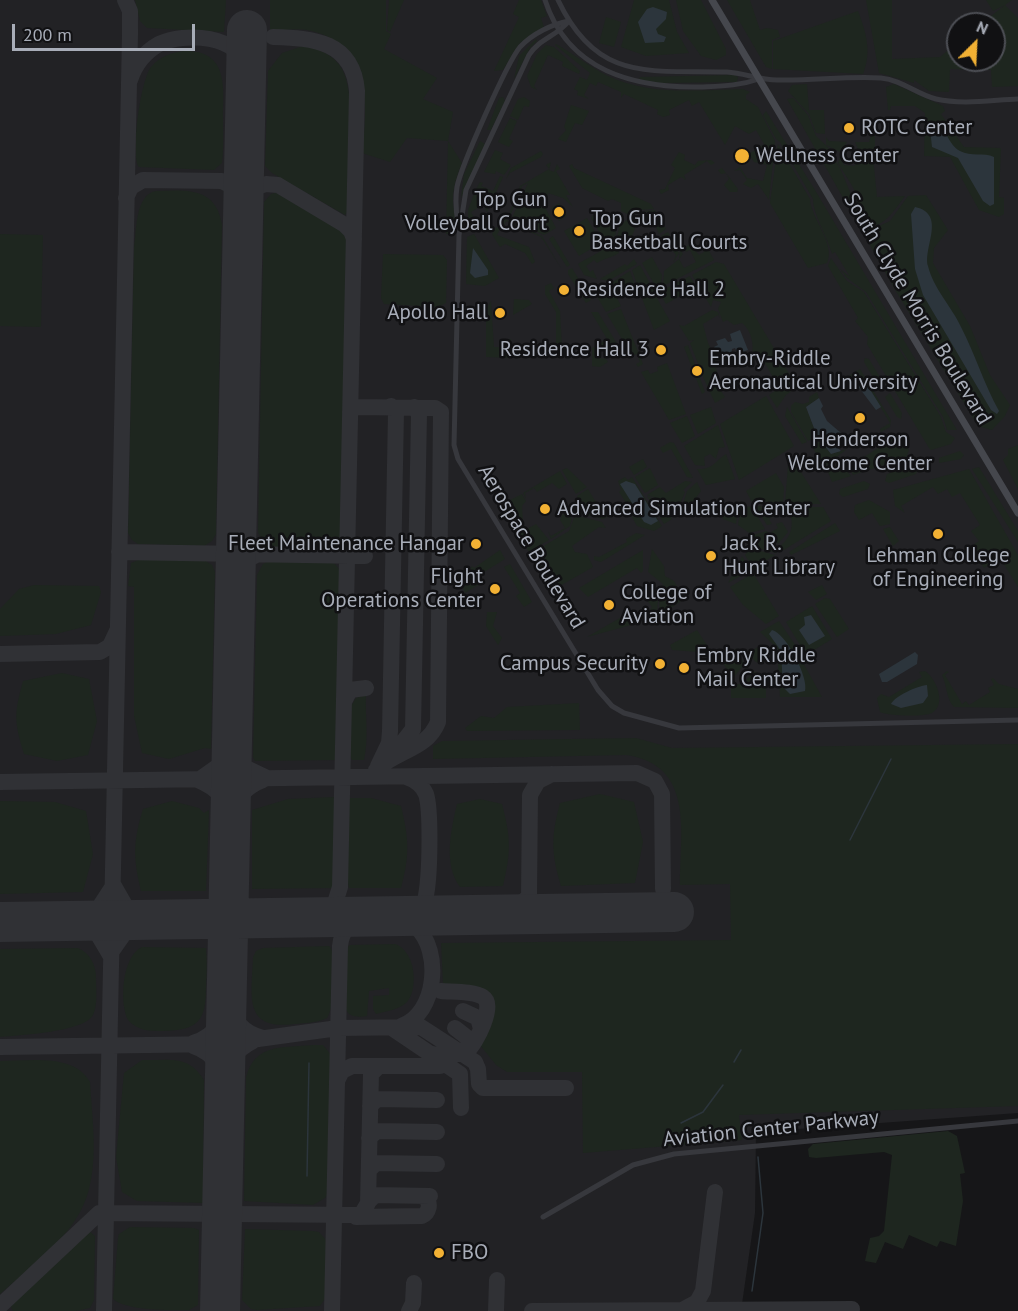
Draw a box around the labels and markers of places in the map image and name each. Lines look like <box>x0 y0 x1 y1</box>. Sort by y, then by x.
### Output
place label: ROTC Center <box>861 115 972 141</box>
marker: ROTC Center <box>842 121 856 135</box>
place label: Wellness Center <box>756 143 899 169</box>
marker: Wellness Center <box>733 147 751 165</box>
place label: Top Gun Volleyball Court <box>404 187 547 237</box>
marker: Top Gun Volleyball Court <box>552 205 566 219</box>
place label: Top Gun Basketball Courts <box>591 206 747 256</box>
marker: Top Gun Basketball Courts <box>572 224 586 238</box>
place label: Residence Hall 2 <box>576 277 725 303</box>
marker: Residence Hall 2 <box>557 283 571 297</box>
place label: Apollo Hall <box>387 300 488 326</box>
marker: Apollo Hall <box>493 306 507 320</box>
place label: Residence Hall 3 <box>500 337 649 363</box>
marker: Residence Hall 3 <box>654 343 668 357</box>
place label: Embry-Riddle Aeronautical University <box>709 346 918 396</box>
marker: Embry-Riddle Aeronautical University <box>690 364 704 378</box>
marker: Henderson Welcome Center <box>853 411 867 425</box>
place label: Henderson Welcome Center <box>788 427 932 477</box>
place label: Advanced Simulation Center <box>557 496 810 522</box>
marker: Advanced Simulation Center <box>538 502 552 516</box>
marker: Lehman College of Engineering <box>931 527 945 541</box>
place label: Fleet Maintenance Hangar <box>228 531 464 557</box>
place label: Jack R. Hunt Library <box>723 531 835 581</box>
marker: Fleet Maintenance Hangar <box>469 537 483 551</box>
place label: Lehman College of Engineering <box>866 543 1010 593</box>
marker: Jack R. Hunt Library <box>704 549 718 563</box>
place label: Flight Operations Center <box>321 564 483 614</box>
place label: College of Aviation <box>621 580 711 630</box>
marker: Flight Operations Center <box>488 582 502 596</box>
marker: College of Aviation <box>602 598 616 612</box>
place label: Embry Riddle Mail Center <box>696 643 816 693</box>
place label: Campus Security <box>500 651 648 677</box>
marker: Campus Security <box>653 657 667 671</box>
marker: Embry Riddle Mail Center <box>677 661 691 675</box>
place label: FBO <box>451 1240 488 1266</box>
marker: FBO <box>432 1246 446 1260</box>

